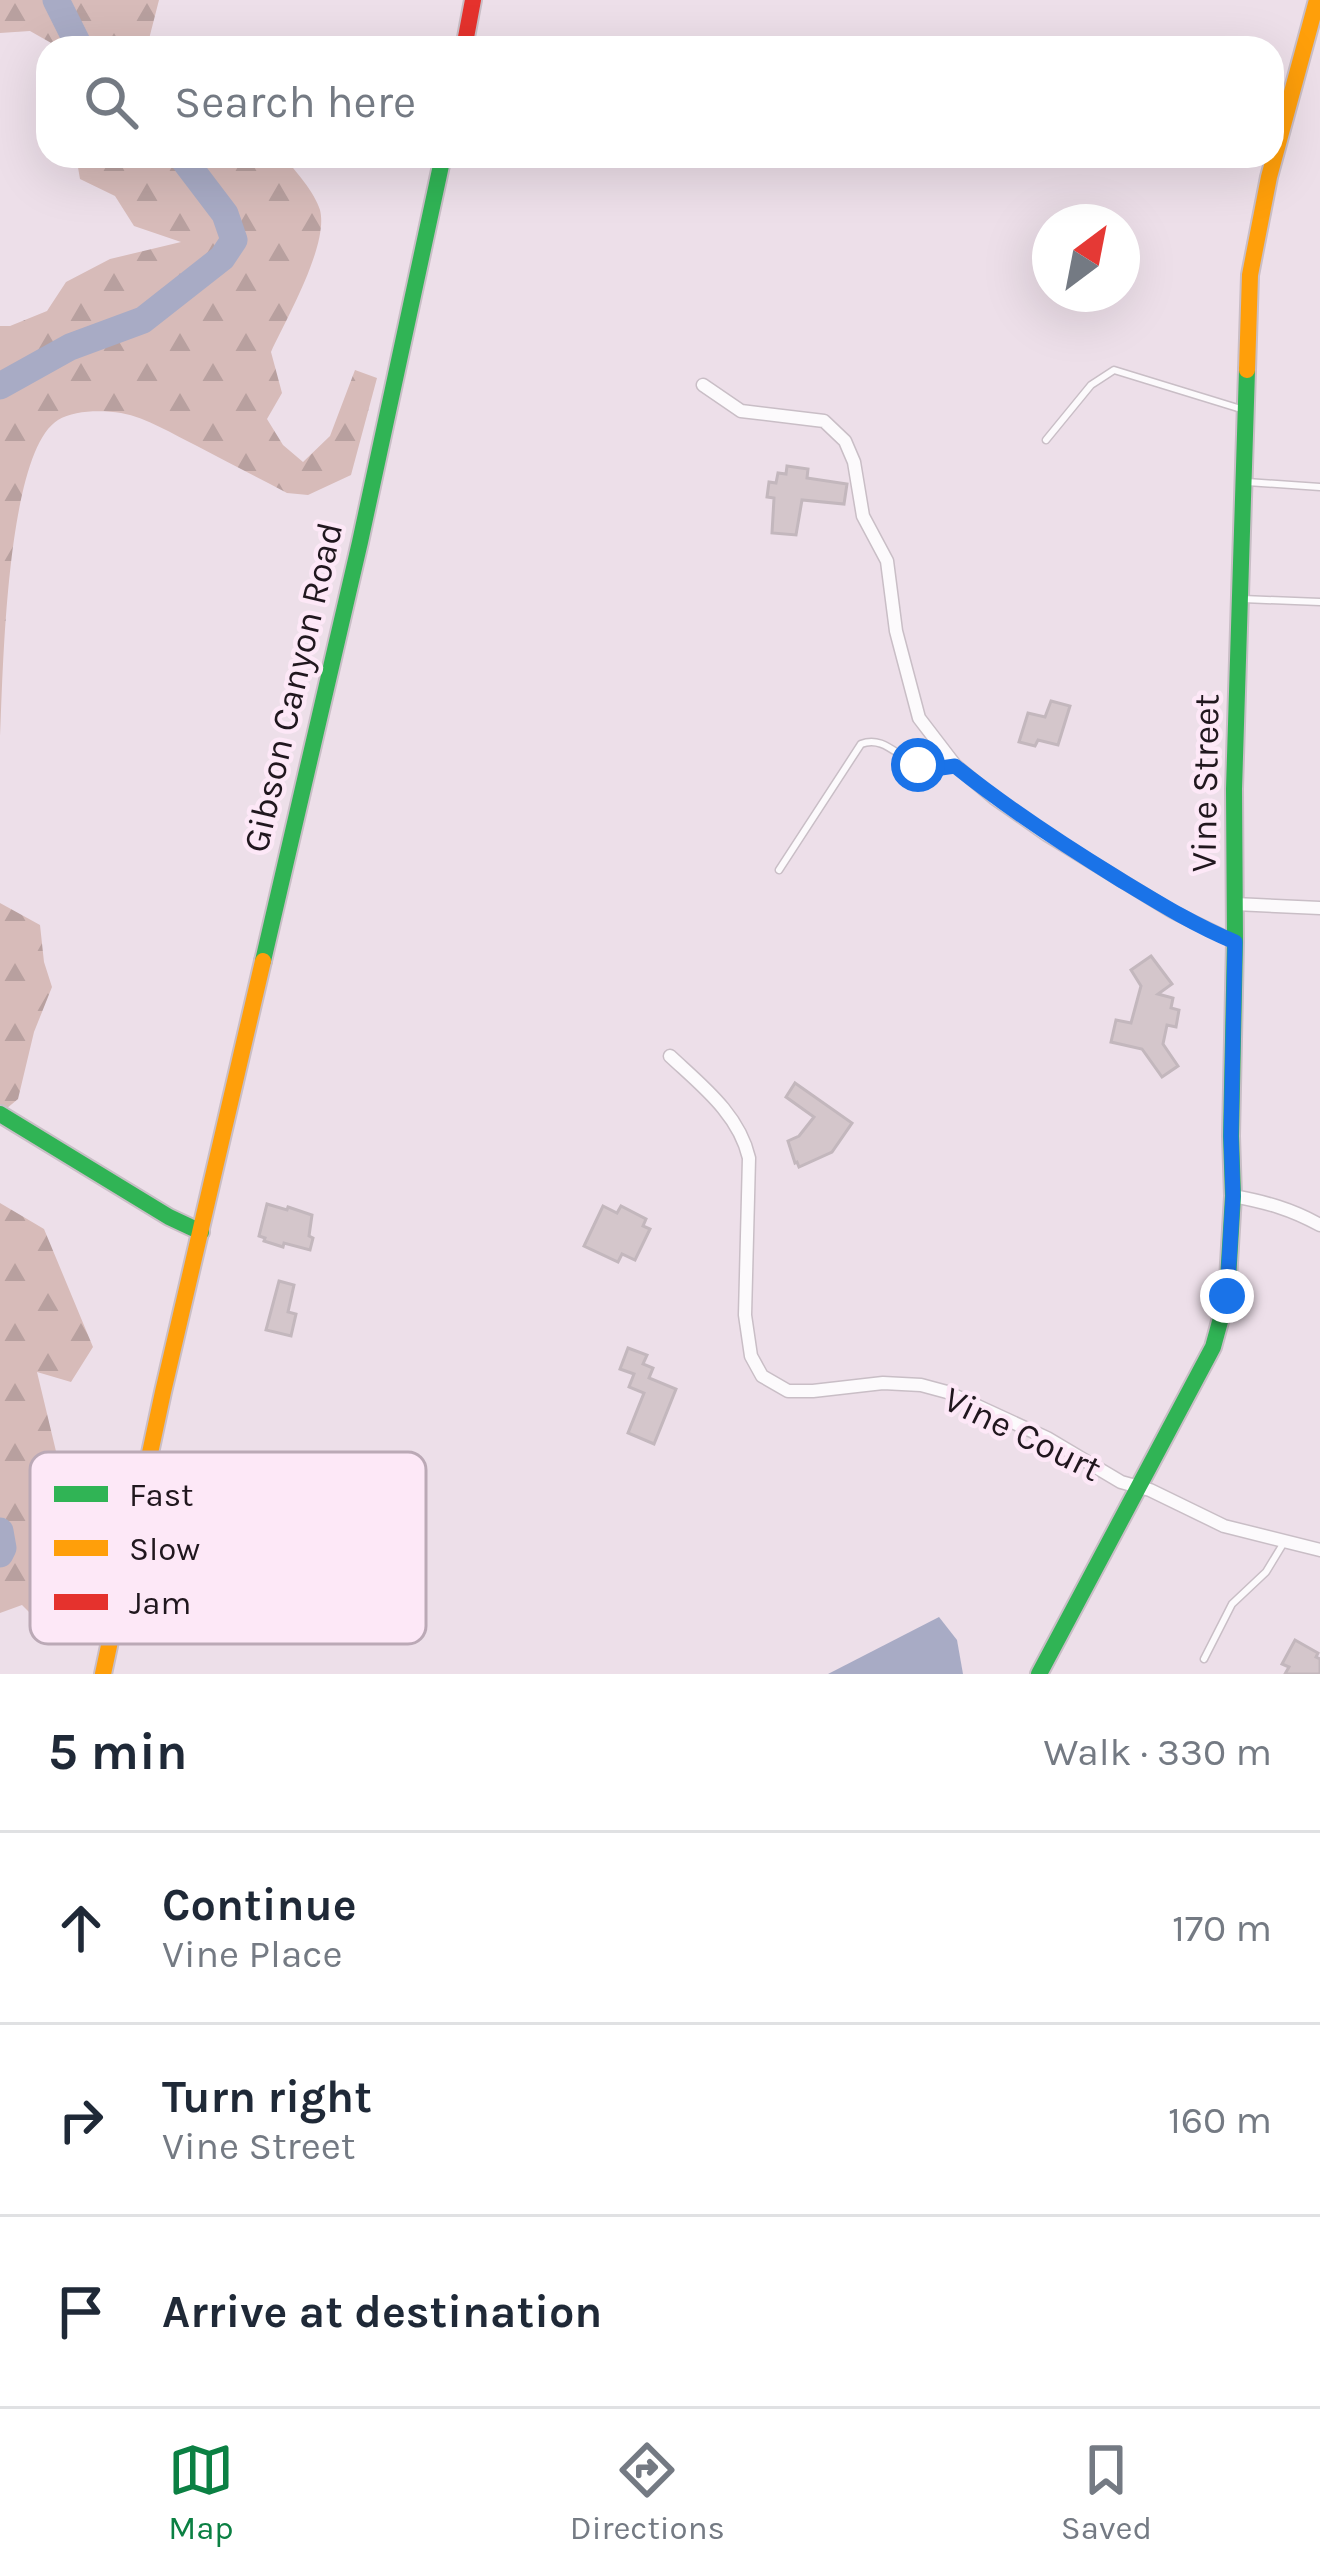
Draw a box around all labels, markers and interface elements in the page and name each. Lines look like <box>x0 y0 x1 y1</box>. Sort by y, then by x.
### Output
search box <box>36 36 1284 168</box>
icon: search <box>78 69 144 135</box>
text: Search here <box>174 76 416 128</box>
north arrow <box>1032 204 1140 312</box>
street label: Gibson Canyon Road <box>235 518 351 856</box>
street label: Vine Street <box>1182 693 1228 873</box>
route start <box>891 738 945 792</box>
route end <box>1200 1269 1254 1323</box>
street label: Vine Court <box>937 1378 1108 1490</box>
legend <box>30 1452 426 1644</box>
text: Fast <box>129 1476 193 1514</box>
text: Slow <box>129 1530 200 1568</box>
text: Jam <box>129 1584 191 1622</box>
text: 5 min <box>48 1722 188 1782</box>
text: Walk · 330 m <box>1044 1729 1272 1775</box>
text: Continue <box>162 1879 357 1931</box>
icon: ahead <box>48 1895 114 1961</box>
text: 170 m <box>1172 1905 1272 1951</box>
text: Vine Place <box>162 1931 343 1977</box>
text: Turn right <box>162 2071 372 2123</box>
icon: right <box>48 2087 114 2153</box>
text: 160 m <box>1168 2097 1272 2143</box>
text: Vine Street <box>162 2123 355 2169</box>
icon: arrive <box>48 2279 114 2345</box>
text: Arrive at destination <box>162 2286 602 2338</box>
tab: Map <box>168 2437 234 2547</box>
tab: Directions <box>570 2437 725 2547</box>
tab: Saved <box>1061 2437 1152 2547</box>

